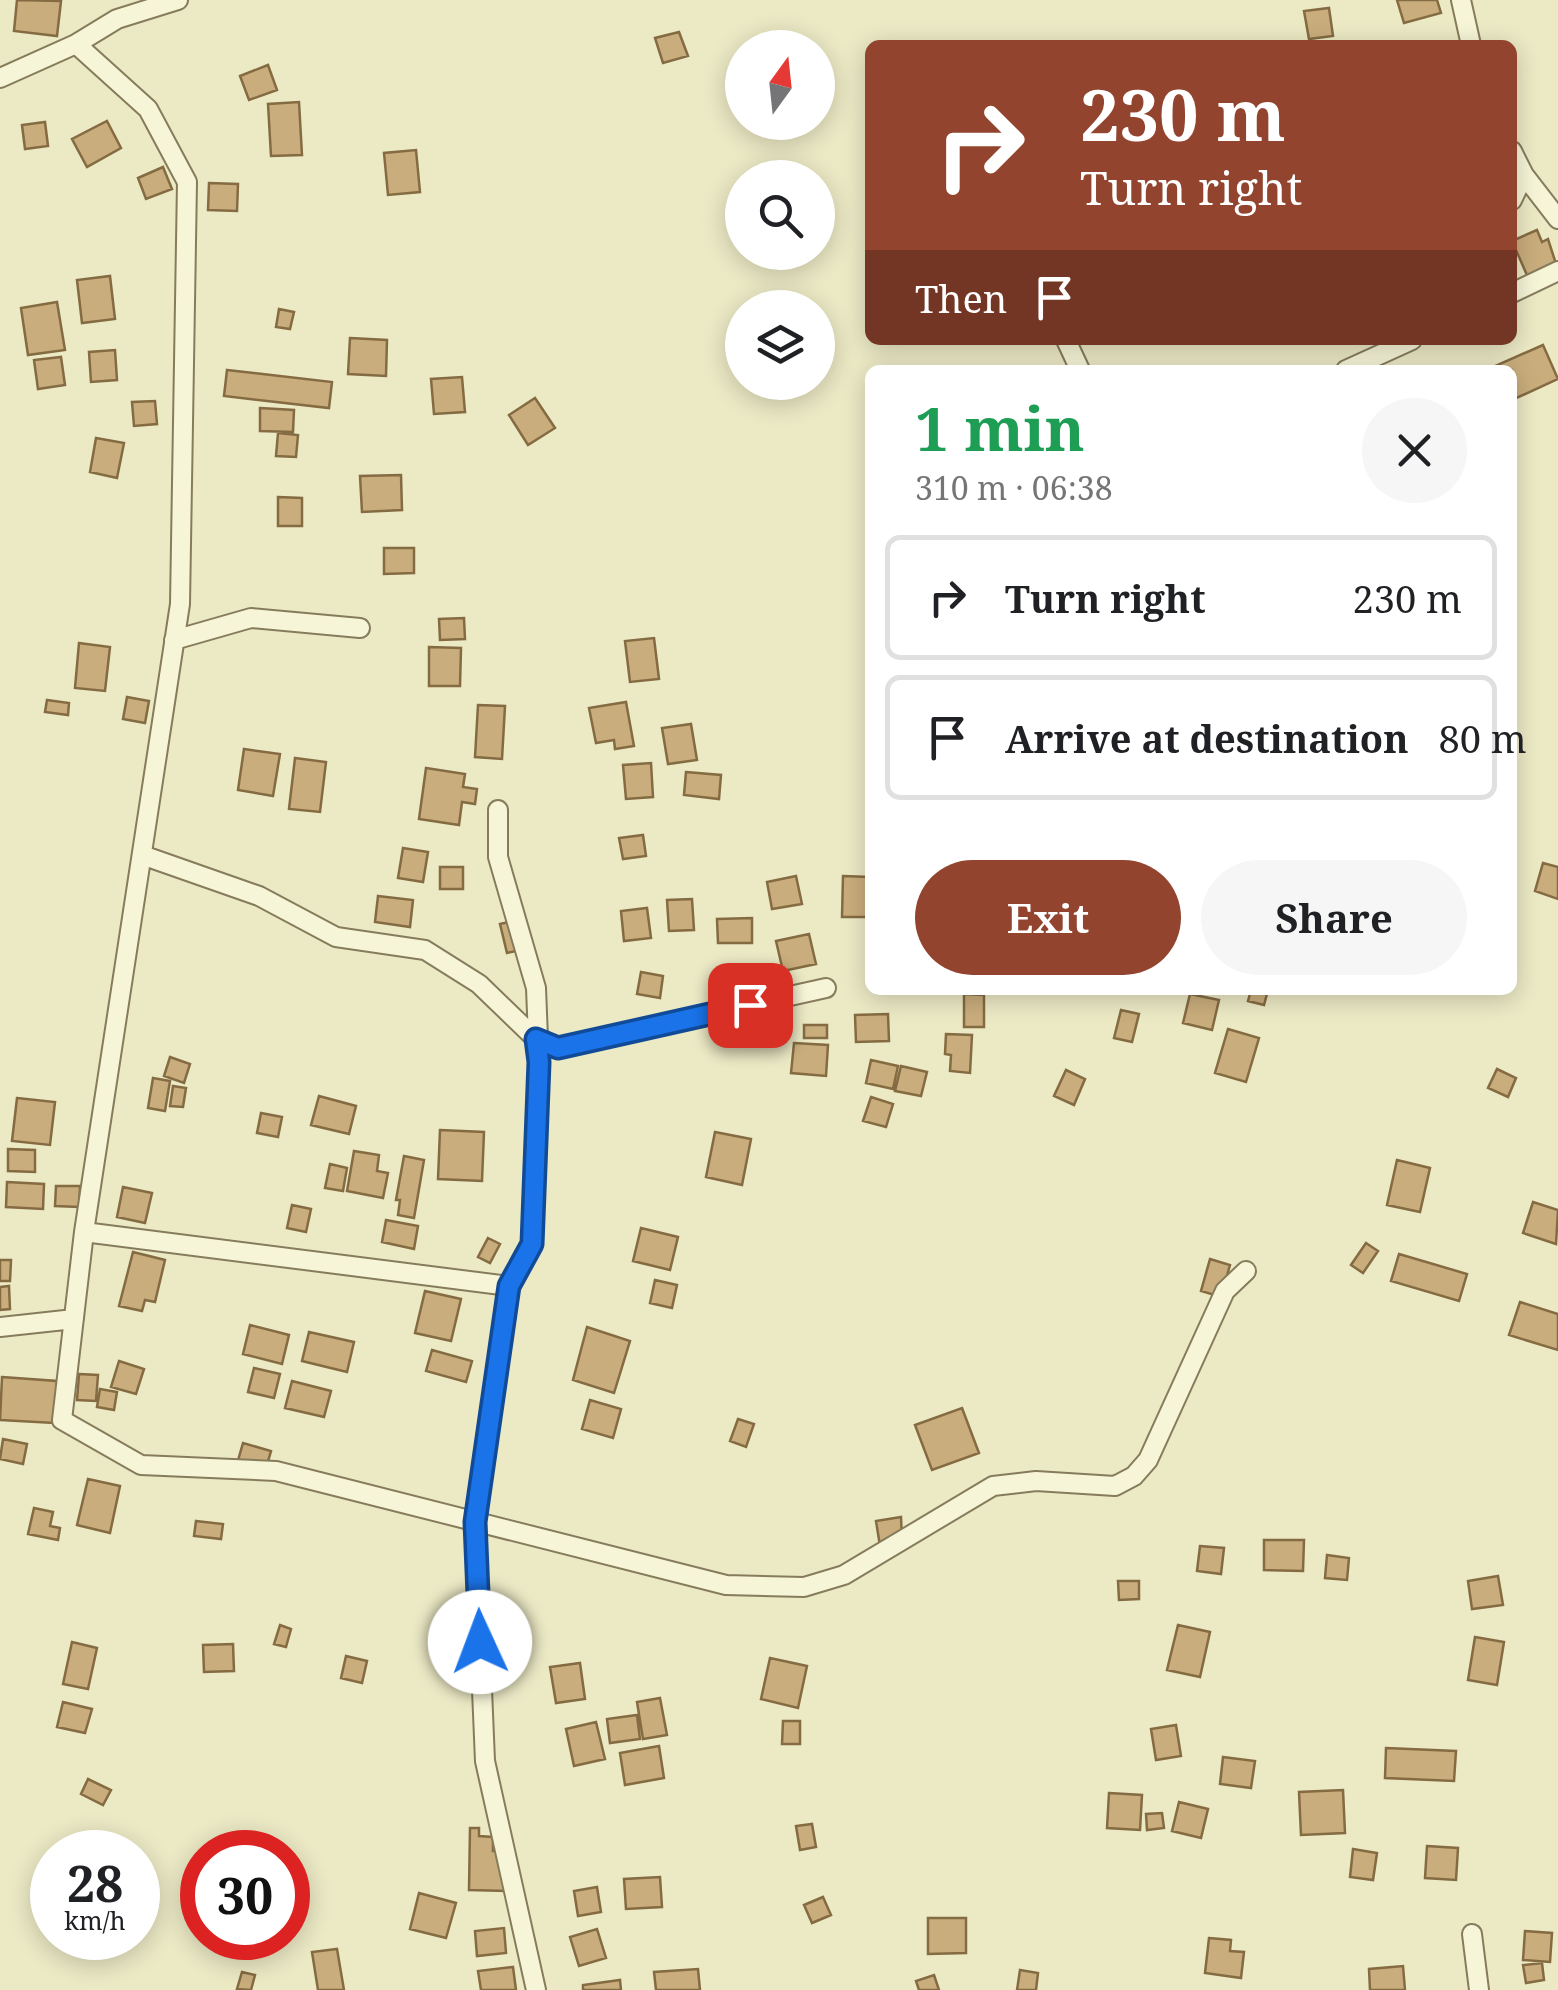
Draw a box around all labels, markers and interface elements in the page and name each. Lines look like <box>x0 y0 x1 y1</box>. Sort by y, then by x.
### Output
north arrow <box>725 30 835 140</box>
map controls <box>725 30 835 400</box>
text: 230 m <box>1080 66 1286 162</box>
icon: right <box>915 80 1045 210</box>
text: Turn right <box>1080 157 1302 218</box>
button: search <box>725 160 835 270</box>
icon: arrive <box>1027 270 1082 325</box>
text: Then <box>915 272 1007 324</box>
button: layers <box>725 290 835 400</box>
text: 1 min <box>915 387 1085 469</box>
button: close <box>1362 398 1467 503</box>
text: 310 m · 06:38 <box>915 466 1113 509</box>
icon: right <box>920 570 975 625</box>
text: Turn right <box>1005 572 1206 624</box>
text: 230 m <box>1352 572 1462 624</box>
icon: arrive <box>920 710 975 765</box>
text: Arrive at destination <box>1005 712 1409 764</box>
text: 80 m <box>1439 712 1527 764</box>
button: Exit <box>915 860 1181 975</box>
button: Share <box>1201 860 1467 975</box>
pin <box>708 963 793 1048</box>
icon: arrive <box>723 978 778 1033</box>
position arrow <box>428 1590 532 1694</box>
speed limit sign: 30 <box>180 1830 310 1960</box>
text: 28 <box>67 1849 123 1917</box>
text: km/h <box>64 1903 126 1937</box>

